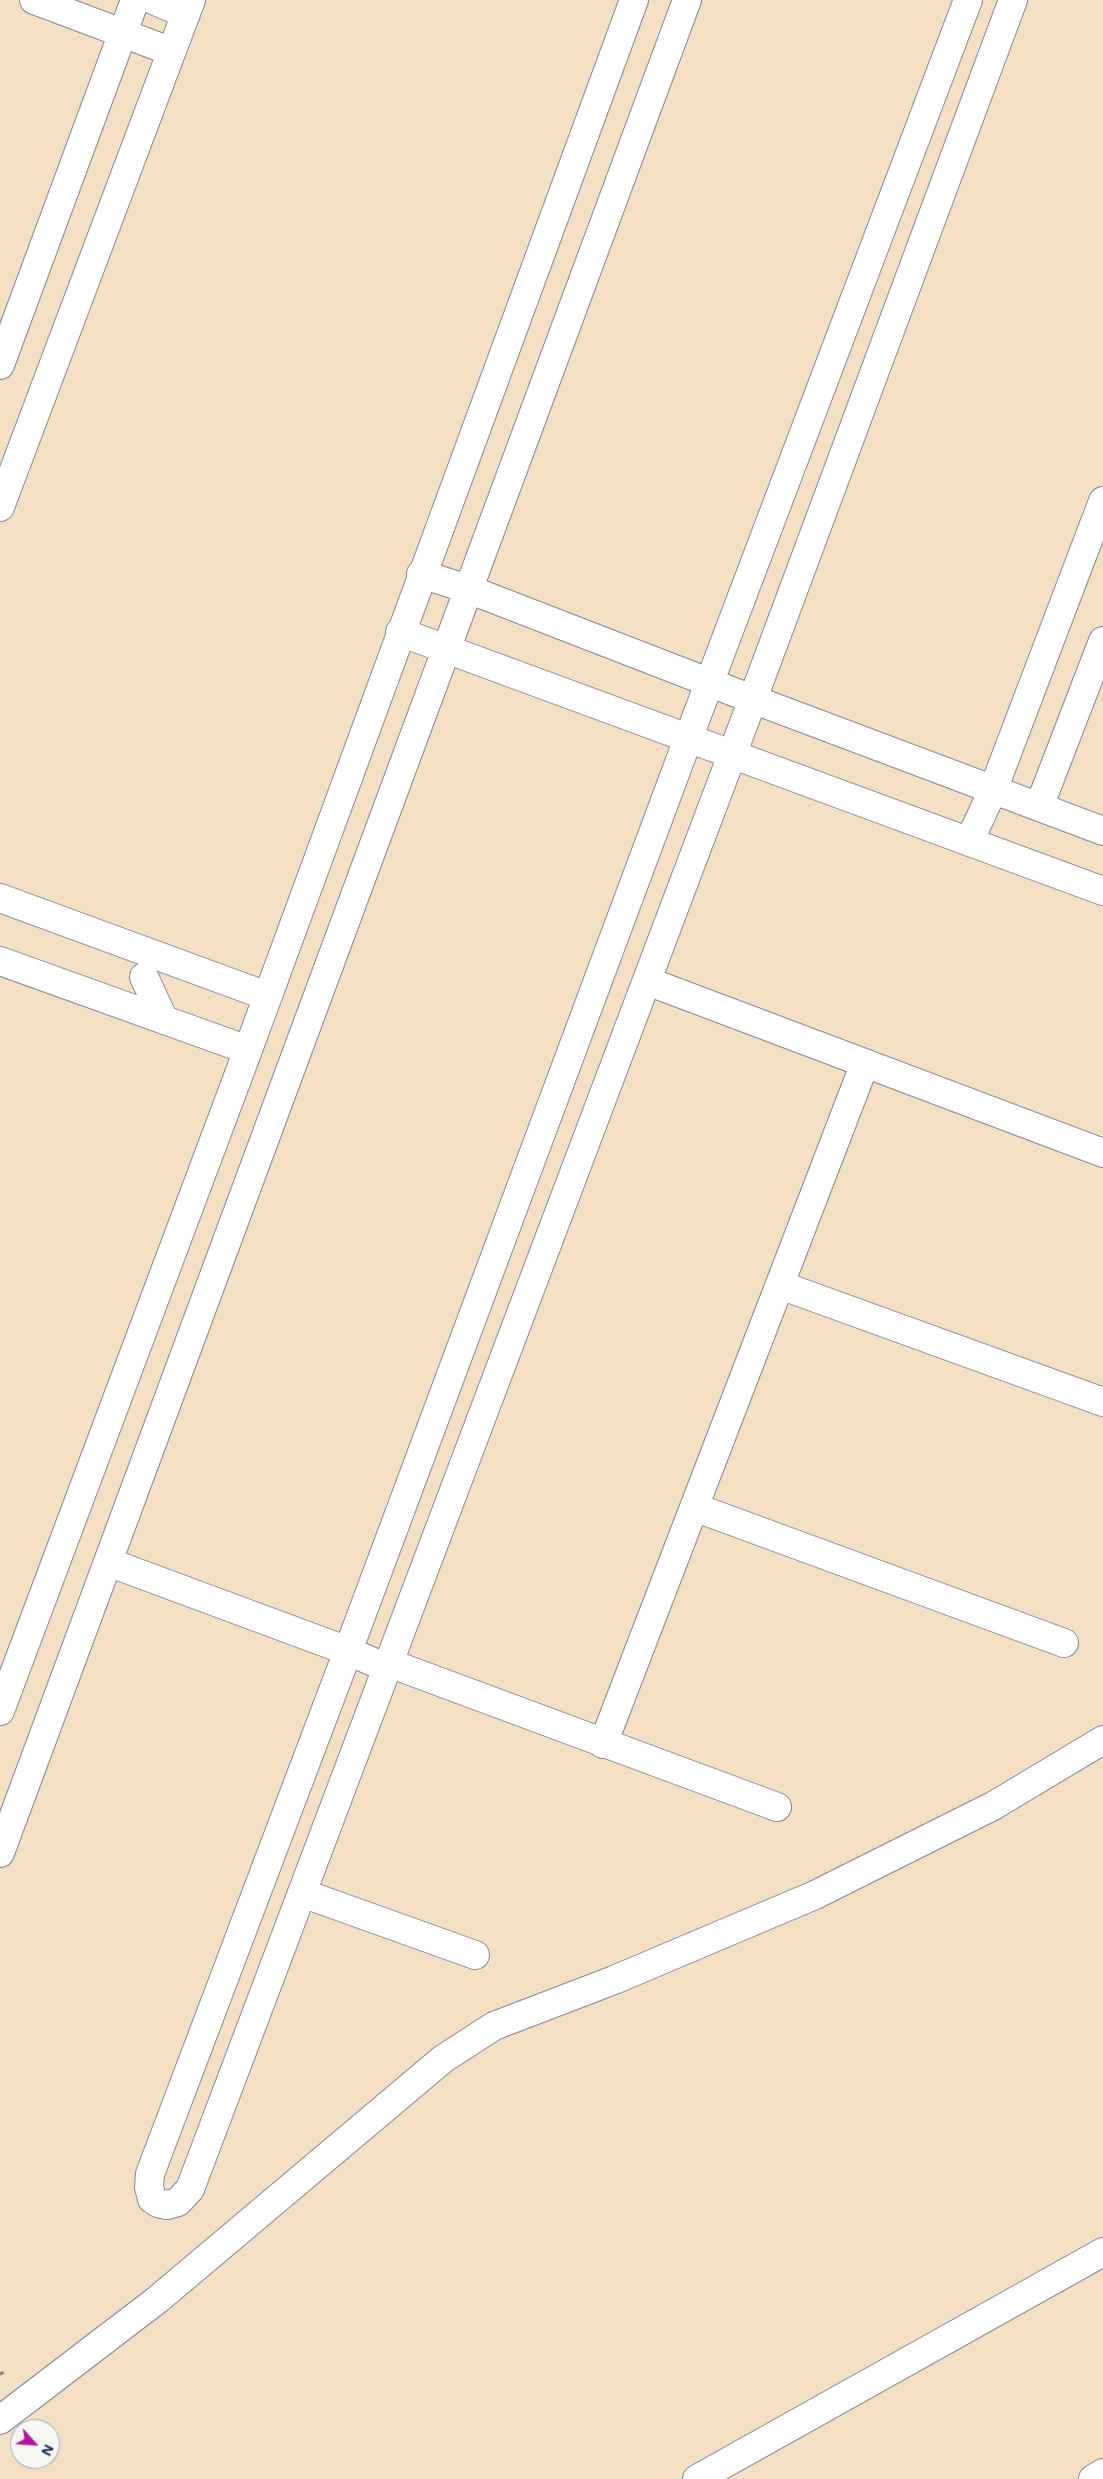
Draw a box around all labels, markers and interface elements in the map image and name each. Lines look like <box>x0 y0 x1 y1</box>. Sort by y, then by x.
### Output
north arrow <box>10 2419 60 2469</box>
text: N <box>37 2441 59 2459</box>

